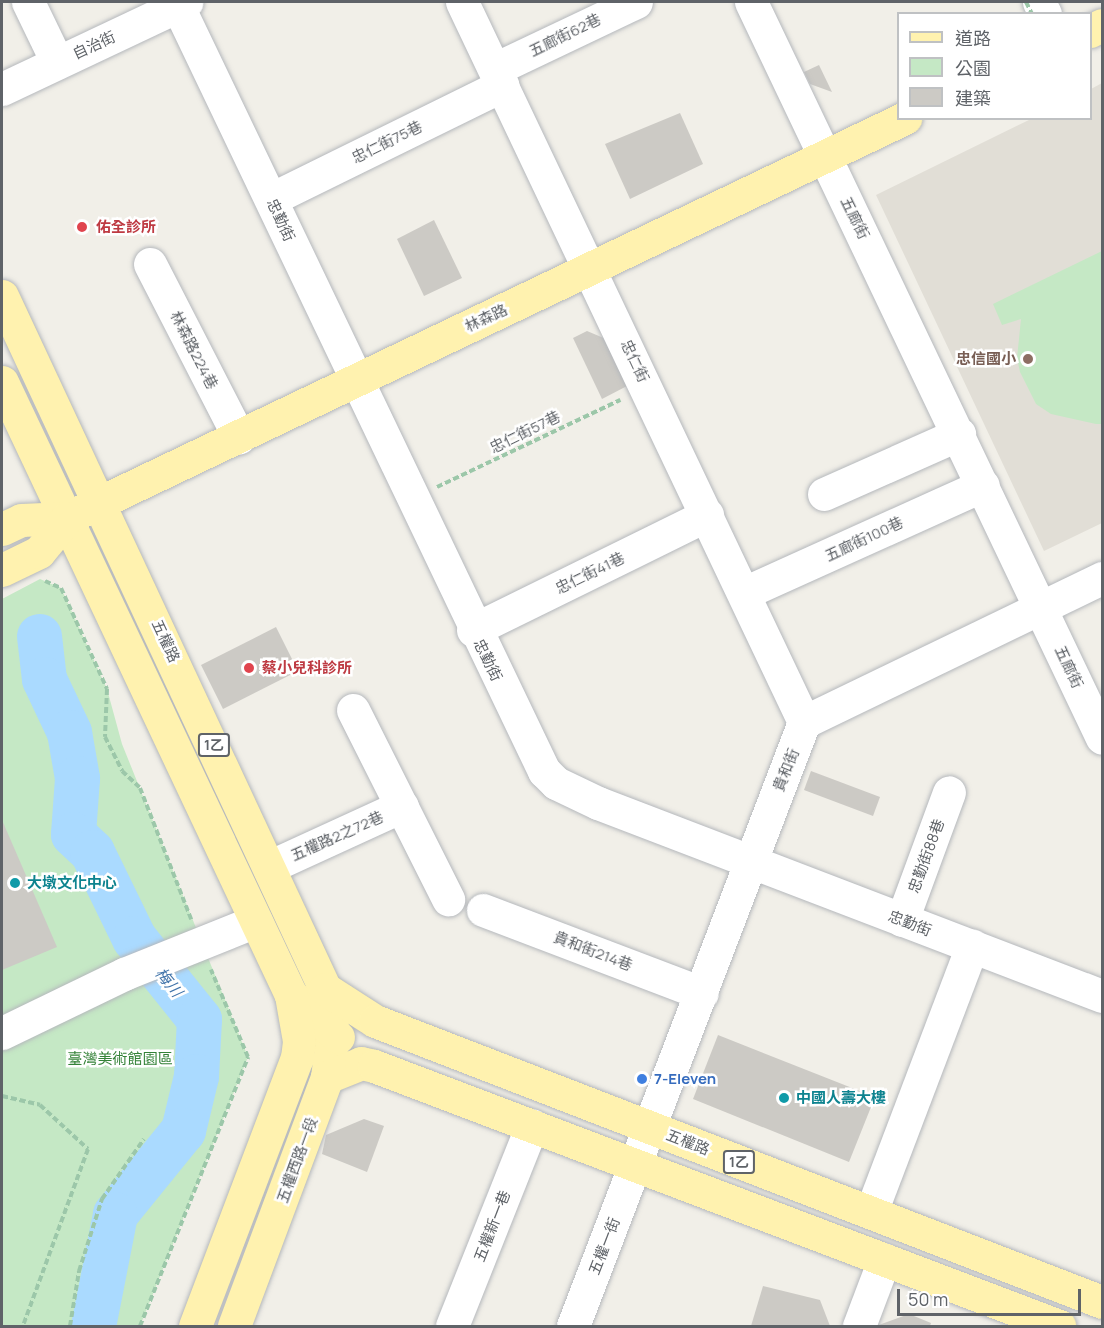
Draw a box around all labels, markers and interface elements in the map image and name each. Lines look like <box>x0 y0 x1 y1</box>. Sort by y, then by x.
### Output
street label: 五廊街62巷 <box>526 10 604 60</box>
legend <box>897 12 1092 120</box>
text: 道路 <box>955 26 991 50</box>
street label: 自治街 <box>70 27 118 63</box>
text: 公園 <box>955 56 991 80</box>
text: 建築 <box>955 86 991 110</box>
street label: 忠仁街75巷 <box>349 117 425 167</box>
street label: 五廊街 <box>837 194 873 242</box>
street label: 忠勤街 <box>263 196 299 244</box>
marker: 佑全診所 <box>73 218 91 236</box>
place label: 佑全診所 <box>96 218 156 236</box>
street label: 林森路 <box>462 300 510 336</box>
street label: 林森路224巷 <box>167 308 221 392</box>
street label: 忠仁街 <box>617 337 653 385</box>
place label: 忠信國小 <box>956 350 1016 368</box>
marker: 忠信國小 <box>1021 352 1035 366</box>
street label: 忠仁街57巷 <box>487 407 563 457</box>
street label: 五廊街100巷 <box>822 513 906 565</box>
street label: 忠仁街41巷 <box>552 549 628 597</box>
street label: 五權路 <box>148 617 184 665</box>
street label: 忠勤街 <box>470 636 506 684</box>
street label: 五廊街 <box>1051 643 1087 691</box>
marker: 蔡小兒科診所 <box>240 659 258 677</box>
place label: 蔡小兒科診所 <box>262 659 352 677</box>
road number: 1乙 <box>198 734 230 756</box>
street label: 貴和街 <box>769 746 803 794</box>
street label: 五權路2之72巷 <box>288 808 386 864</box>
street label: 忠勤街88巷 <box>904 817 948 895</box>
place label: 大墩文化中心 <box>27 874 117 892</box>
marker: 大墩文化中心 <box>8 876 22 890</box>
street label: 忠勤街 <box>886 907 934 939</box>
street label: 貴和街214巷 <box>551 928 635 974</box>
water label: 梅川 <box>151 964 187 1000</box>
park label: 臺灣美術館園區 <box>68 1050 172 1068</box>
place label: 7-Eleven <box>654 1070 716 1088</box>
marker: 7-Eleven <box>635 1072 649 1086</box>
place label: 中國人壽大樓 <box>796 1089 886 1107</box>
marker: 中國人壽大樓 <box>777 1091 791 1105</box>
street label: 五權西路一段 <box>273 1115 321 1205</box>
street label: 五權路 <box>664 1126 712 1158</box>
road number: 1乙 <box>722 1151 756 1173</box>
street label: 五權新一巷 <box>470 1188 514 1264</box>
street label: 五權一街 <box>585 1215 623 1277</box>
scale bar <box>900 1277 1084 1315</box>
text: 50 m <box>908 1287 948 1311</box>

